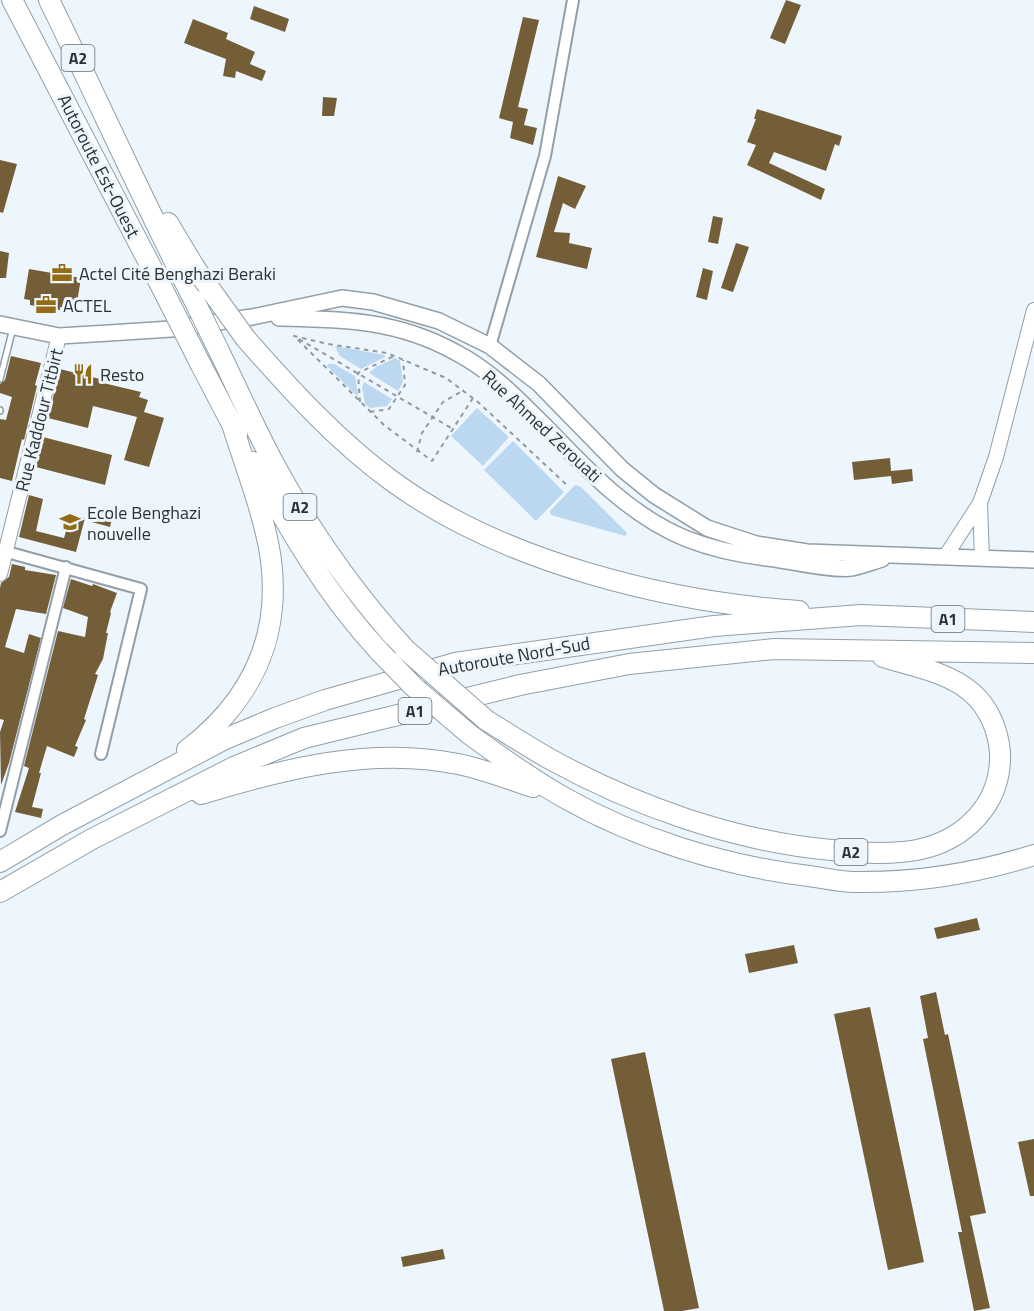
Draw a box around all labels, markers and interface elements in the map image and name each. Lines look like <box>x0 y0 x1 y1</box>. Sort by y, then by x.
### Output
road number: A2 <box>62 45 94 71</box>
street label: Autoroute Est-Ouest <box>51 90 147 243</box>
place label: Actel Cité Benghazi Beraki <box>79 260 276 287</box>
office icon: Actel Cité Benghazi Beraki <box>50 261 74 285</box>
place label: ACTEL <box>63 292 112 319</box>
office icon: ACTEL <box>34 293 58 317</box>
street label: Rue Kaddour Titbirt <box>8 345 70 495</box>
place label: Resto <box>100 361 144 388</box>
restaurant icon: Resto <box>71 362 95 386</box>
street label: Rue Ahmed Zerouati <box>476 363 608 489</box>
road number: A2 <box>284 494 316 520</box>
place label: Ecole Benghazi nouvelle <box>87 499 201 547</box>
school or university icon: Ecole Benghazi nouvelle <box>58 510 82 534</box>
road number: A1 <box>932 606 964 632</box>
street label: Autoroute Nord-Sud <box>436 629 592 683</box>
road number: A1 <box>398 698 432 724</box>
road number: A2 <box>834 839 868 865</box>

